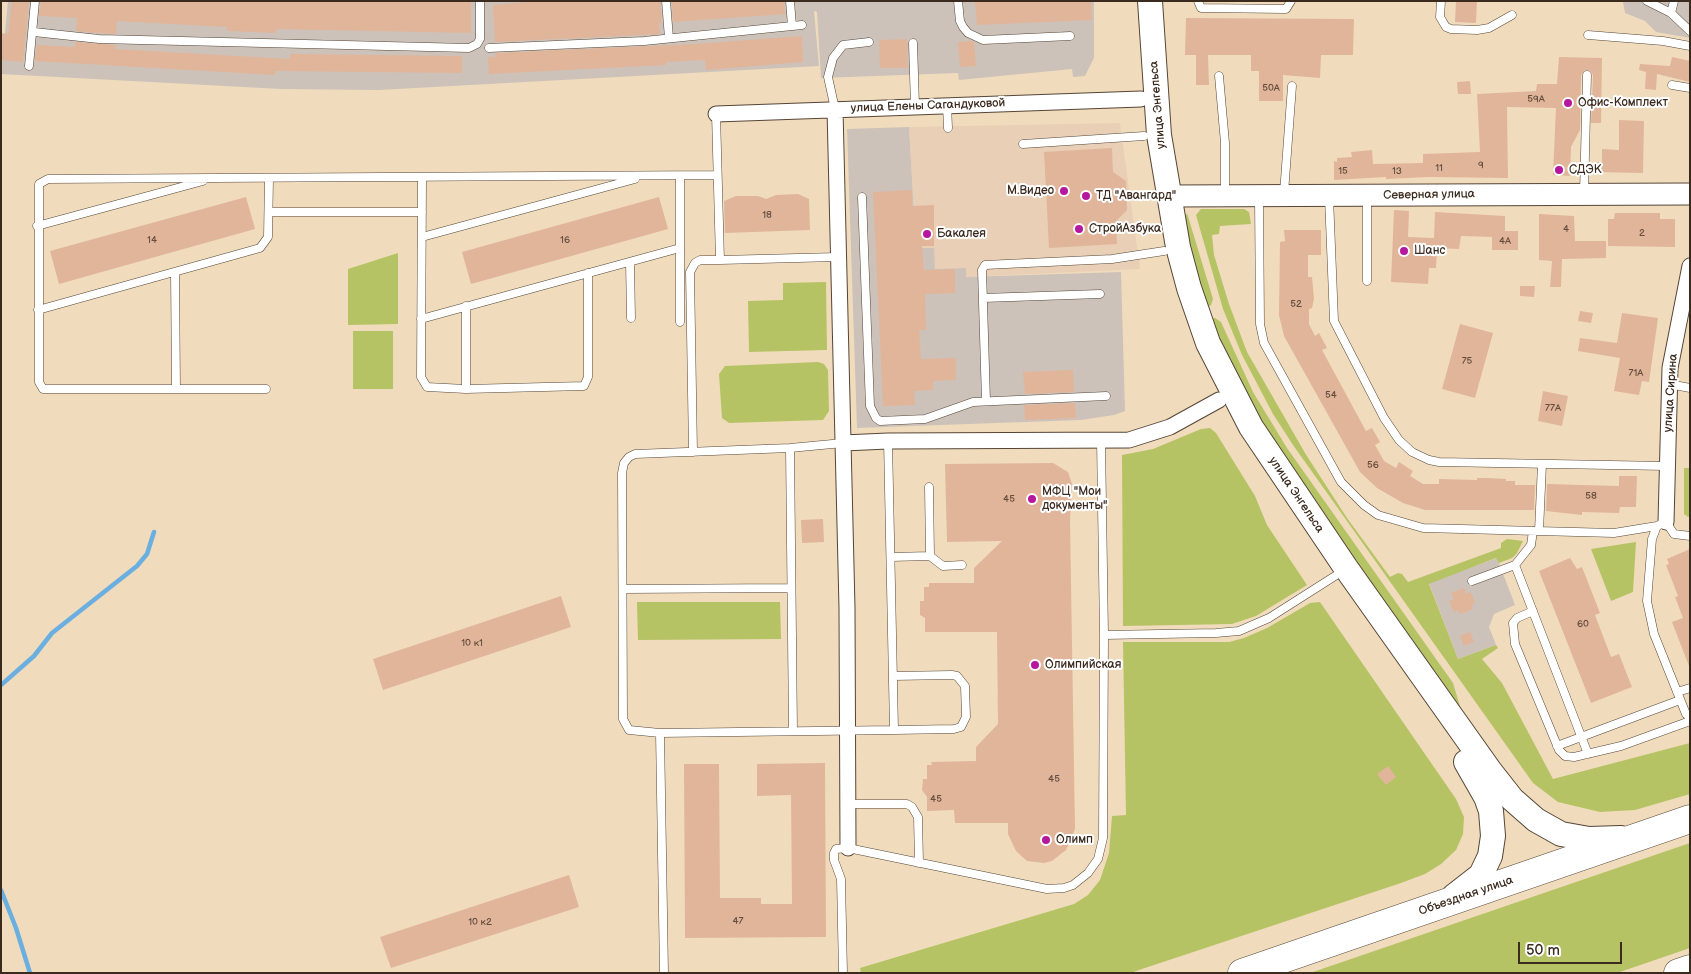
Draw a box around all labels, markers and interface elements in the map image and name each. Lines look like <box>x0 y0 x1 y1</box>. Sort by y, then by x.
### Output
street label: улица Энгельса <box>1147 60 1169 150</box>
house number: 50А <box>1262 82 1280 94</box>
house number: 59А <box>1527 93 1545 105</box>
street label: улица Елены Сагандуковой <box>851 96 1005 116</box>
place label: Офис-Комплект <box>1578 96 1668 110</box>
marker: Офис-Комплект <box>1562 97 1574 109</box>
house number: 9 <box>1478 159 1484 171</box>
house number: 11 <box>1435 162 1443 174</box>
place label: СДЭК <box>1569 163 1601 177</box>
marker: СДЭК <box>1553 164 1565 176</box>
house number: 15 <box>1338 165 1348 177</box>
house number: 13 <box>1392 165 1402 177</box>
place label: М.Видео <box>1007 184 1054 198</box>
marker: М.Видео <box>1058 185 1070 197</box>
street label: Северная улица <box>1383 187 1475 203</box>
place label: ТД "Авангард" <box>1096 189 1176 203</box>
marker: ТД "Авангард" <box>1080 190 1092 202</box>
house number: 18 <box>762 209 772 221</box>
place label: СтройАзбука <box>1089 222 1161 236</box>
marker: СтройАзбука <box>1073 223 1085 235</box>
house number: 4 <box>1563 223 1569 235</box>
place label: Бакалея <box>937 227 986 241</box>
house number: 2 <box>1639 227 1645 239</box>
marker: Бакалея <box>921 228 933 240</box>
house number: 14 <box>147 234 157 246</box>
house number: 16 <box>560 234 570 246</box>
house number: 4А <box>1499 235 1511 247</box>
place label: Шанс <box>1414 244 1445 258</box>
marker: Шанс <box>1398 245 1410 257</box>
house number: 52 <box>1290 298 1302 310</box>
street label: улица Сирина <box>1661 353 1681 433</box>
house number: 75 <box>1462 355 1472 367</box>
house number: 71А <box>1629 367 1643 379</box>
house number: 54 <box>1325 389 1337 401</box>
house number: 77А <box>1545 402 1561 414</box>
street label: улица Энгельса <box>1265 454 1327 536</box>
house number: 56 <box>1367 459 1379 471</box>
place label: МФЦ "Мои документы" <box>1042 485 1108 513</box>
house number: 58 <box>1585 490 1597 502</box>
house number: 45 <box>1003 493 1015 505</box>
marker: МФЦ "Мои документы" <box>1026 493 1038 505</box>
house number: 60 <box>1577 618 1589 630</box>
house number: 10 к1 <box>461 637 483 649</box>
place label: Олимпийская <box>1045 658 1121 672</box>
marker: Олимпийская <box>1029 659 1041 671</box>
house number: 45 <box>1048 773 1060 785</box>
house number: 45 <box>930 793 942 805</box>
place label: Олимп <box>1056 833 1093 847</box>
marker: Олимп <box>1040 834 1052 846</box>
street label: Объездная улица <box>1417 873 1515 919</box>
house number: 47 <box>732 915 744 927</box>
house number: 10 к2 <box>468 916 492 928</box>
scale bar <box>1521 932 1625 964</box>
text: 50 m <box>1526 941 1560 960</box>

